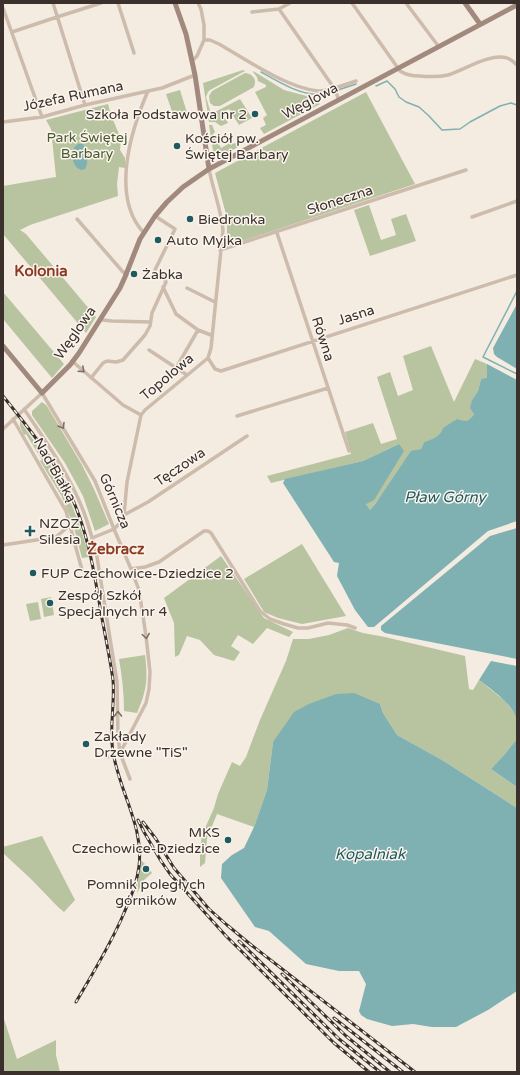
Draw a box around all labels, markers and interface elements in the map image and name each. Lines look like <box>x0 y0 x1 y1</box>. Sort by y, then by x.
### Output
street label: Józefa Rumana <box>21 77 125 115</box>
street label: Węglowa <box>279 79 341 123</box>
place label: Szkoła Podstawowa nr 2 <box>86 106 247 123</box>
marker: Szkoła Podstawowa nr 2 <box>250 109 260 119</box>
park label: Park Świętej Barbary <box>47 129 127 162</box>
place label: Kościół pw. Świętej Barbary <box>185 130 289 163</box>
marker: Kościół pw. Świętej Barbary <box>172 141 182 151</box>
street label: Słoneczna <box>305 181 375 219</box>
place label: Biedronka <box>198 211 265 228</box>
marker: Biedronka <box>185 214 195 224</box>
place label: Auto Myjka <box>166 232 242 249</box>
marker: Auto Myjka <box>153 235 163 245</box>
district label: Kolonia <box>14 262 68 280</box>
place label: Żabka <box>142 266 183 283</box>
marker: Żabka <box>129 269 139 279</box>
street label: Jasna <box>336 301 376 329</box>
street label: Węglowa <box>51 303 99 363</box>
street label: Równa <box>308 315 338 363</box>
street label: Topolowa <box>137 350 197 404</box>
one-way arrow <box>77 365 84 372</box>
one-way arrow <box>58 422 65 429</box>
street label: Nad Białką <box>30 435 80 505</box>
street label: Tęczowa <box>152 444 208 490</box>
street label: Górnicza <box>96 471 134 531</box>
water label: Pław Górny <box>404 488 488 506</box>
place label: NZOZ Silesia <box>39 515 80 548</box>
marker: NZOZ Silesia <box>24 525 36 537</box>
district label: Żebracz <box>87 540 145 558</box>
place label: FUP Czechowice-Dziedzice 2 <box>41 565 234 582</box>
marker: FUP Czechowice-Dziedzice 2 <box>28 568 38 578</box>
place label: Zespół Szkół Specjalnych nr 4 <box>58 587 168 620</box>
marker: Zespół Szkół Specjalnych nr 4 <box>45 598 55 608</box>
one-way arrow <box>141 633 150 639</box>
one-way arrow <box>114 711 122 717</box>
place label: Zakłady Drzewne "TiS" <box>94 728 188 761</box>
marker: Zakłady Drzewne "TiS" <box>81 739 91 749</box>
place label: MKS Czechowice-Dziedzice <box>72 824 220 857</box>
marker: MKS Czechowice-Dziedzice <box>223 835 233 845</box>
water label: Kopalniak <box>335 845 407 863</box>
marker: Pomnik poległych górników <box>141 864 151 874</box>
place label: Pomnik poległych górników <box>87 876 205 909</box>

